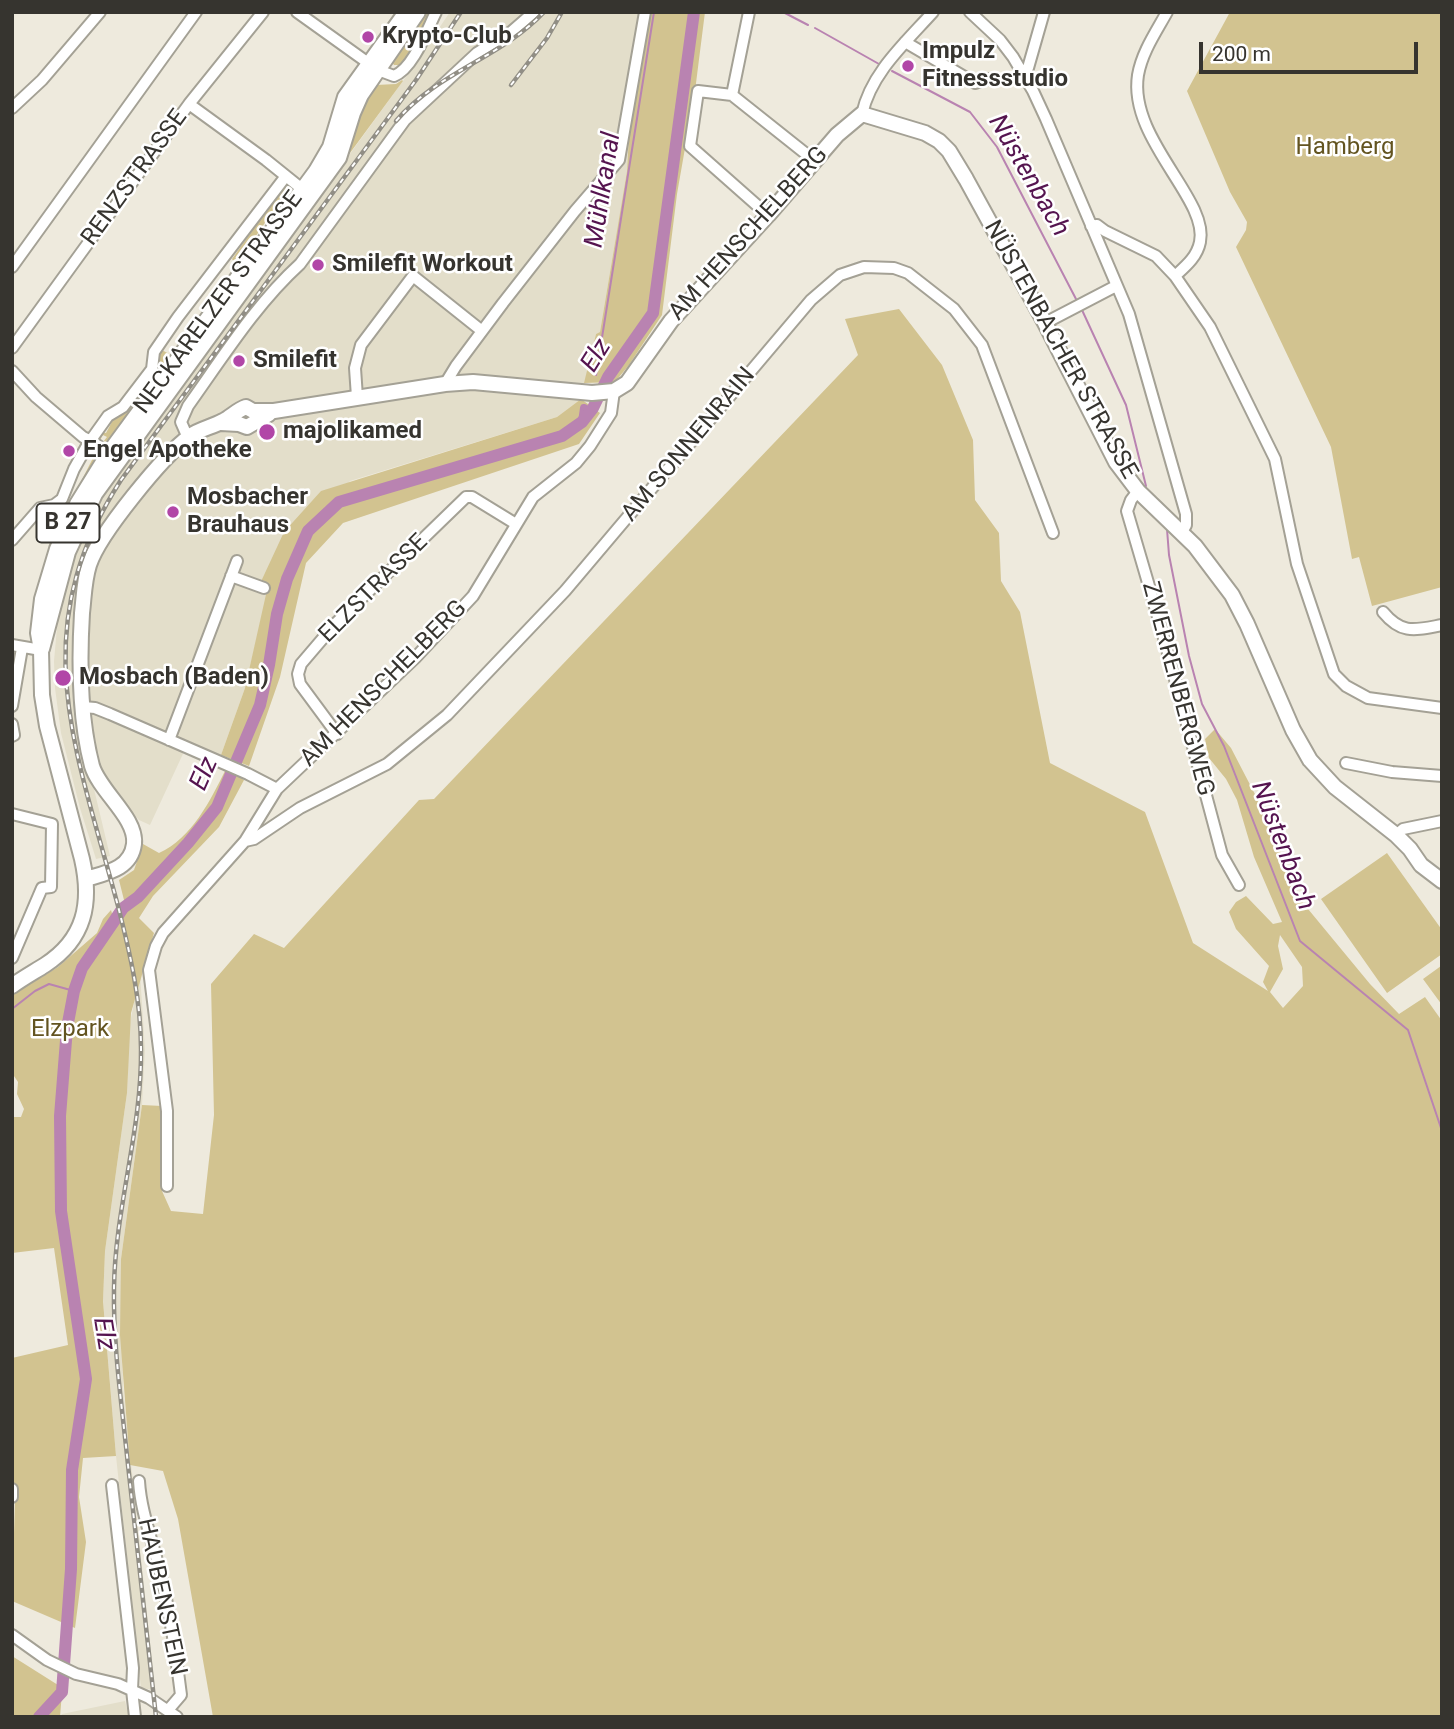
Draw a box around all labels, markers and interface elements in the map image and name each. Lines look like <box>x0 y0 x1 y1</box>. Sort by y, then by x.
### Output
place label: Krypto-Club <box>382 23 512 51</box>
scale bar <box>1202 28 1421 72</box>
marker: Krypto-Club <box>360 29 376 45</box>
place label: Impulz Fitnessstudio <box>922 38 1068 94</box>
text: 200 m <box>1212 42 1271 66</box>
marker: Impulz Fitnessstudio <box>900 58 916 74</box>
street label: RENZSTRASSE <box>76 104 194 252</box>
water label: Nüstenbach <box>981 110 1075 242</box>
water label: Mühlkanal <box>580 130 628 250</box>
park label: Hamberg <box>1296 134 1394 162</box>
street label: AM HENSCHELBERG <box>663 141 835 327</box>
street label: NECKARELZER STRASSE <box>128 186 310 420</box>
street label: NÜSTENBACHER STRASSE <box>977 216 1143 484</box>
place label: Smilefit Workout <box>332 251 513 279</box>
marker: Smilefit Workout <box>310 257 326 273</box>
water label: Elz <box>575 334 619 378</box>
place label: Smilefit <box>253 347 337 375</box>
marker: Smilefit <box>231 353 247 369</box>
street label: AM SONNENRAIN <box>616 362 762 528</box>
place label: majolikamed <box>283 418 422 446</box>
marker: majolikamed <box>257 422 277 442</box>
place label: Engel Apotheke <box>83 437 252 465</box>
marker: Engel Apotheke <box>61 443 77 459</box>
place label: Mosbacher Brauhaus <box>187 484 308 540</box>
road number: B 27 <box>36 503 100 542</box>
marker: Mosbacher Brauhaus <box>165 504 181 520</box>
street label: ELZSTRASSE <box>314 529 434 649</box>
street label: ZWERRENBERGWEG <box>1135 579 1219 799</box>
street label: AM HENSCHELBERG <box>295 595 473 773</box>
place label: Mosbach (Baden) <box>79 664 269 692</box>
marker: Mosbach (Baden) <box>53 668 73 688</box>
water label: Elz <box>184 753 226 795</box>
water label: Nüstenbach <box>1243 777 1321 915</box>
park label: Elzpark <box>31 1016 109 1044</box>
water label: Elz <box>85 1315 121 1353</box>
street label: HAUBENSTEIN <box>130 1516 192 1678</box>

